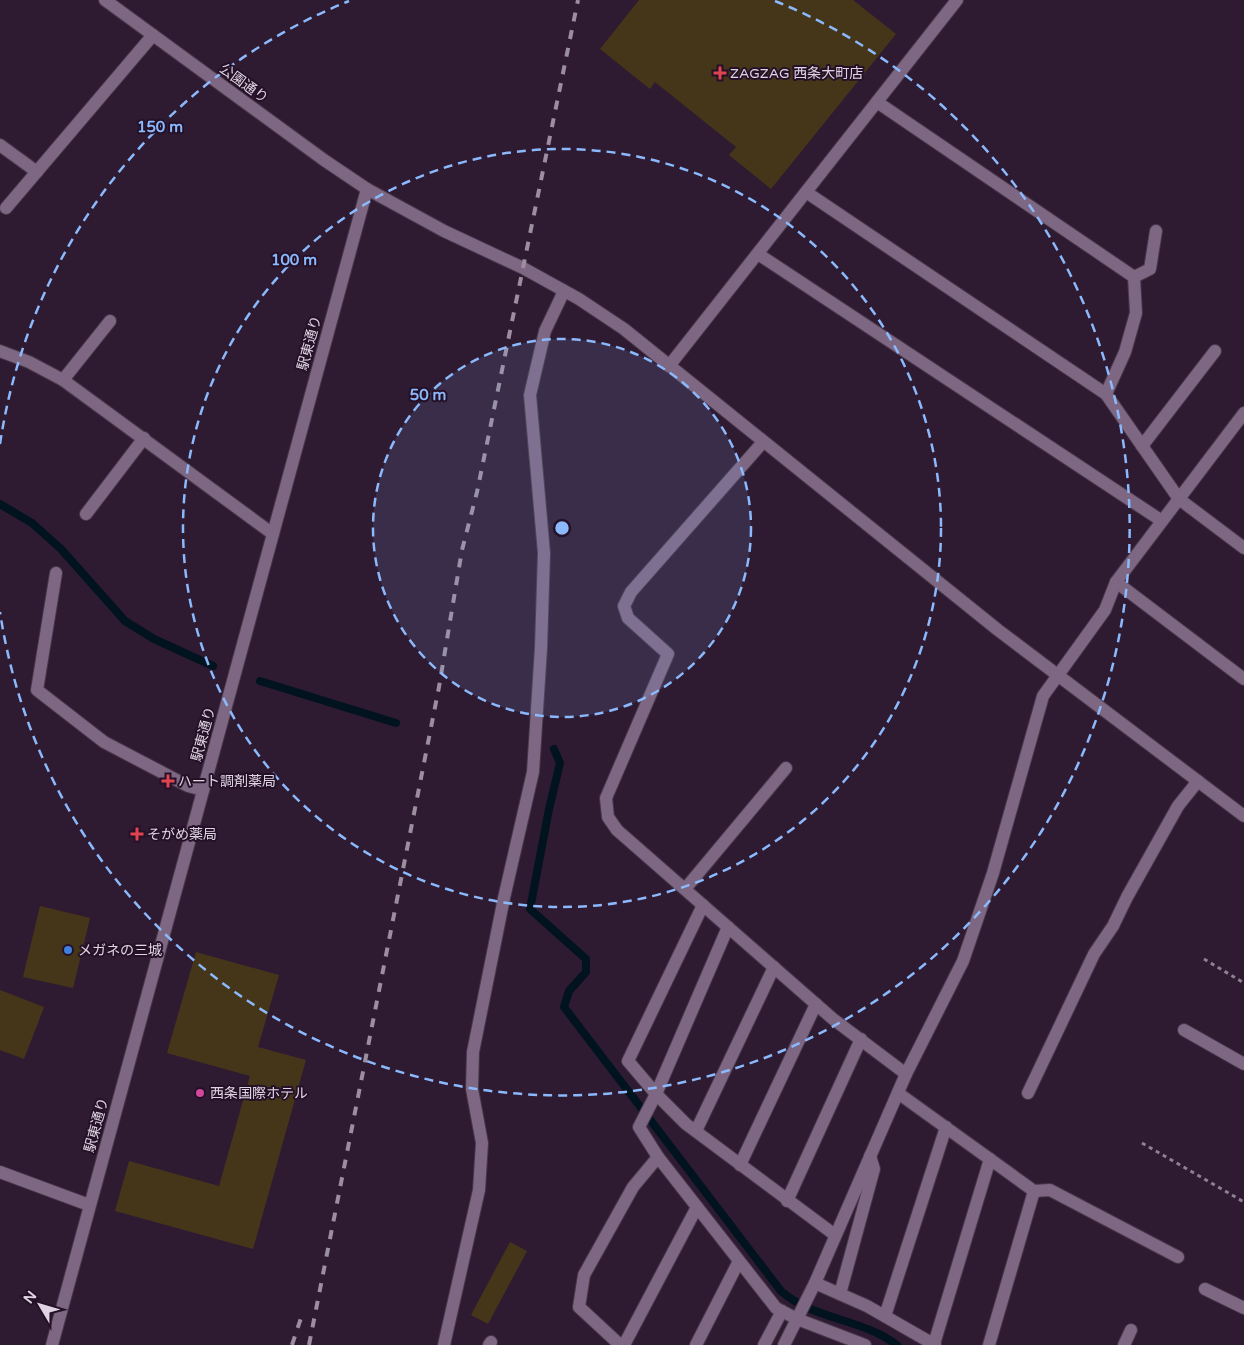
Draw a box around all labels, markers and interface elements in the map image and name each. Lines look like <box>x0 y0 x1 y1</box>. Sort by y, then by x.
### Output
street label: 公園通り <box>216 60 271 107</box>
place label: ZAGZAG 西条大町店 <box>730 65 863 82</box>
marker: ZAGZAG 西条大町店 <box>714 67 726 79</box>
text: 150 m <box>137 118 183 136</box>
text: 100 m <box>271 251 317 269</box>
street label: 駅東通り <box>294 314 325 372</box>
text: 50 m <box>410 386 446 404</box>
centre of rings <box>553 519 571 537</box>
street label: 駅東通り <box>188 705 219 763</box>
place label: ハート調剤薬局 <box>178 773 276 790</box>
marker: ハート調剤薬局 <box>162 775 174 787</box>
place label: そがめ薬局 <box>147 826 217 843</box>
marker: そがめ薬局 <box>131 828 143 840</box>
place label: メガネの三城 <box>78 942 162 959</box>
marker: メガネの三城 <box>62 944 74 956</box>
place label: 西条国際ホテル <box>210 1085 308 1102</box>
marker: 西条国際ホテル <box>194 1087 206 1099</box>
street label: 駅東通り <box>81 1096 112 1154</box>
north arrow <box>15 1280 65 1330</box>
text: N <box>20 1288 40 1307</box>

